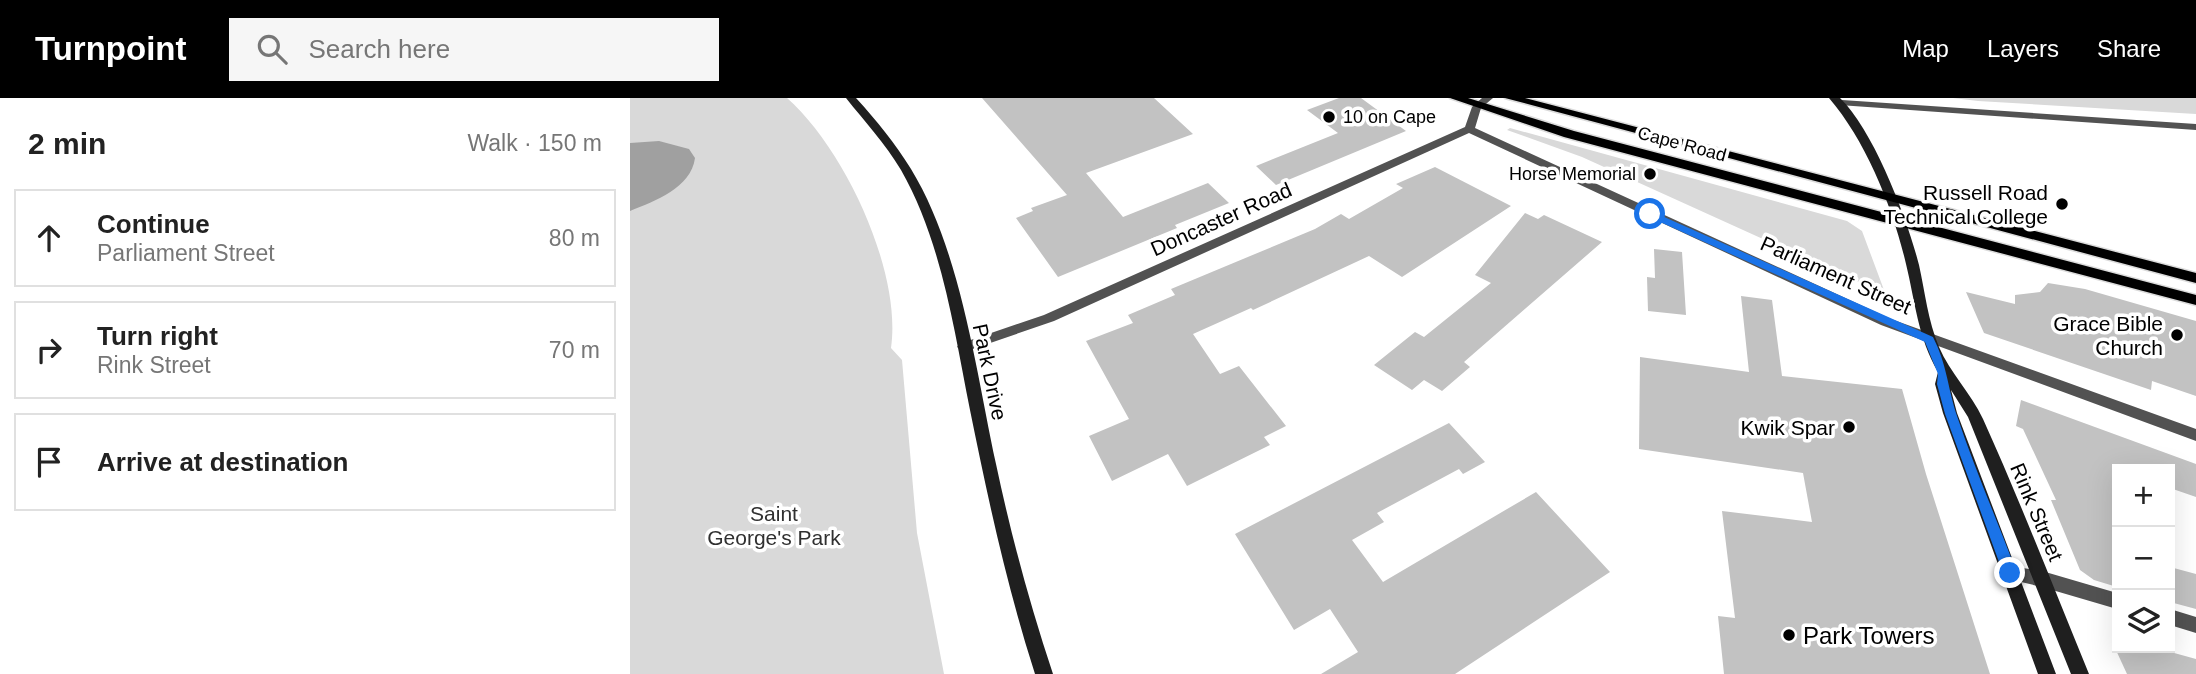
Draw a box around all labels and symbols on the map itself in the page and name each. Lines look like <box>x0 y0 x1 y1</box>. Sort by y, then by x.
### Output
place label: 10 on Cape <box>1343 107 1436 127</box>
marker: 10 on Cape <box>1321 109 1337 125</box>
street label: Cape Road <box>1635 123 1729 165</box>
place label: Horse Memorial <box>1509 164 1636 184</box>
marker: Horse Memorial <box>1642 166 1658 182</box>
street label: Doncaster Road <box>1147 178 1295 260</box>
place label: Russell Road Technical College <box>1883 181 2048 228</box>
marker: Russell Road Technical College <box>2054 196 2070 212</box>
route start <box>1634 198 1665 229</box>
street label: Parliament Street <box>1757 231 1915 319</box>
place label: Grace Bible Church <box>2053 312 2163 359</box>
street label: Park Drive <box>969 322 1011 422</box>
marker: Grace Bible Church <box>2169 327 2185 343</box>
place label: Kwik Spar <box>1740 416 1835 439</box>
marker: Kwik Spar <box>1841 419 1857 435</box>
street label: Rink Street <box>2006 460 2068 564</box>
park label: Saint George's Park <box>707 502 841 549</box>
route end <box>1994 557 2025 588</box>
place label: Park Towers <box>1803 622 1935 649</box>
marker: Park Towers <box>1781 627 1797 643</box>

